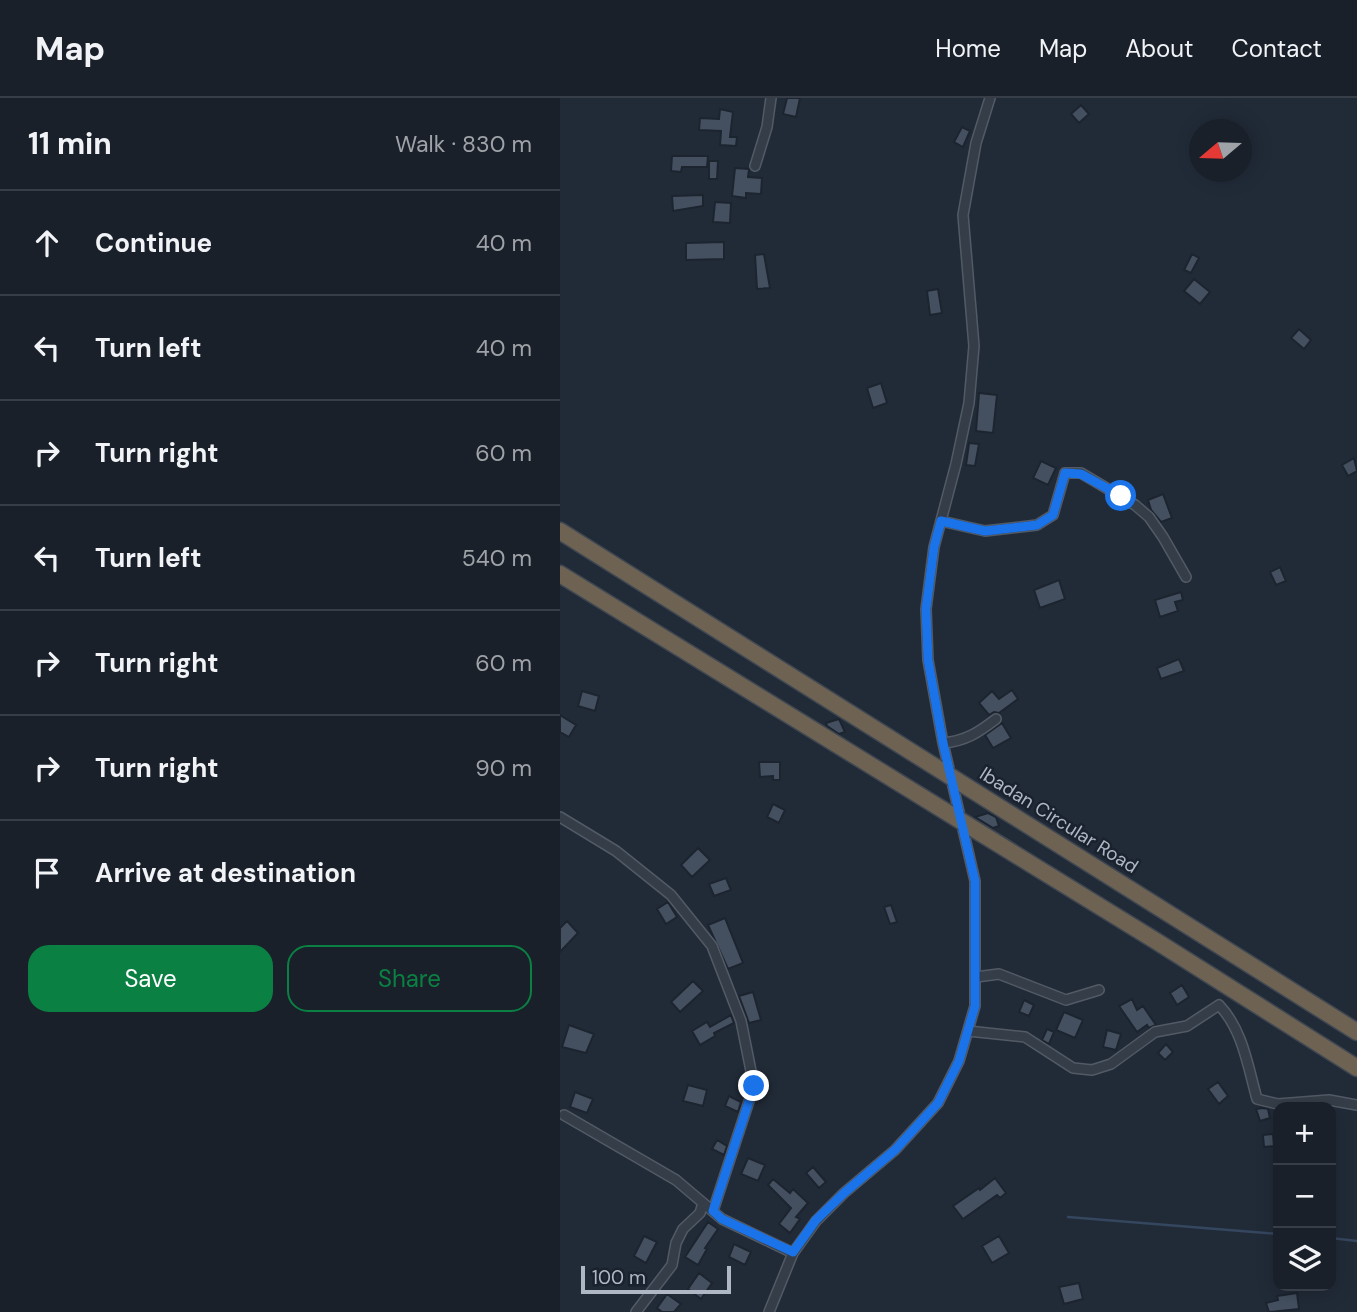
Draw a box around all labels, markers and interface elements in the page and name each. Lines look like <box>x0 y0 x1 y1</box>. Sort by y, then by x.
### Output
text: Map <box>35 27 105 70</box>
text: Home <box>935 33 1001 64</box>
text: Map <box>1039 33 1087 64</box>
text: About <box>1125 33 1194 64</box>
text: Contact <box>1232 33 1322 64</box>
north arrow <box>1189 119 1252 182</box>
text: 11 min <box>28 124 112 163</box>
text: Walk · 830 m <box>395 129 532 159</box>
icon: ahead <box>28 224 66 262</box>
text: Continue <box>95 226 212 260</box>
text: 40 m <box>476 228 532 258</box>
icon: left <box>28 329 66 367</box>
text: Turn left <box>95 331 202 365</box>
text: 40 m <box>476 333 532 363</box>
icon: right <box>28 434 66 472</box>
text: Turn right <box>95 436 219 470</box>
text: 60 m <box>475 438 532 468</box>
route start <box>1105 480 1136 511</box>
icon: left <box>28 539 66 577</box>
text: Turn left <box>95 541 202 575</box>
text: 540 m <box>462 543 532 573</box>
icon: right <box>28 644 66 682</box>
text: Turn right <box>95 646 219 680</box>
text: 60 m <box>475 648 532 678</box>
icon: right <box>28 749 66 787</box>
text: Turn right <box>95 751 219 785</box>
text: 90 m <box>475 753 532 783</box>
street label: Ibadan Circular Road <box>975 761 1143 879</box>
icon: arrive <box>28 854 66 892</box>
text: Arrive at destination <box>95 856 356 890</box>
button: Save <box>28 945 273 1012</box>
button: Share <box>287 945 532 1012</box>
route end <box>738 1070 769 1101</box>
map controls <box>1273 1102 1336 1291</box>
button: + <box>1273 1102 1336 1165</box>
button: − <box>1273 1165 1336 1228</box>
button: layers <box>1273 1228 1336 1291</box>
scale bar <box>581 1263 732 1295</box>
text: 100 m <box>592 1265 646 1290</box>

